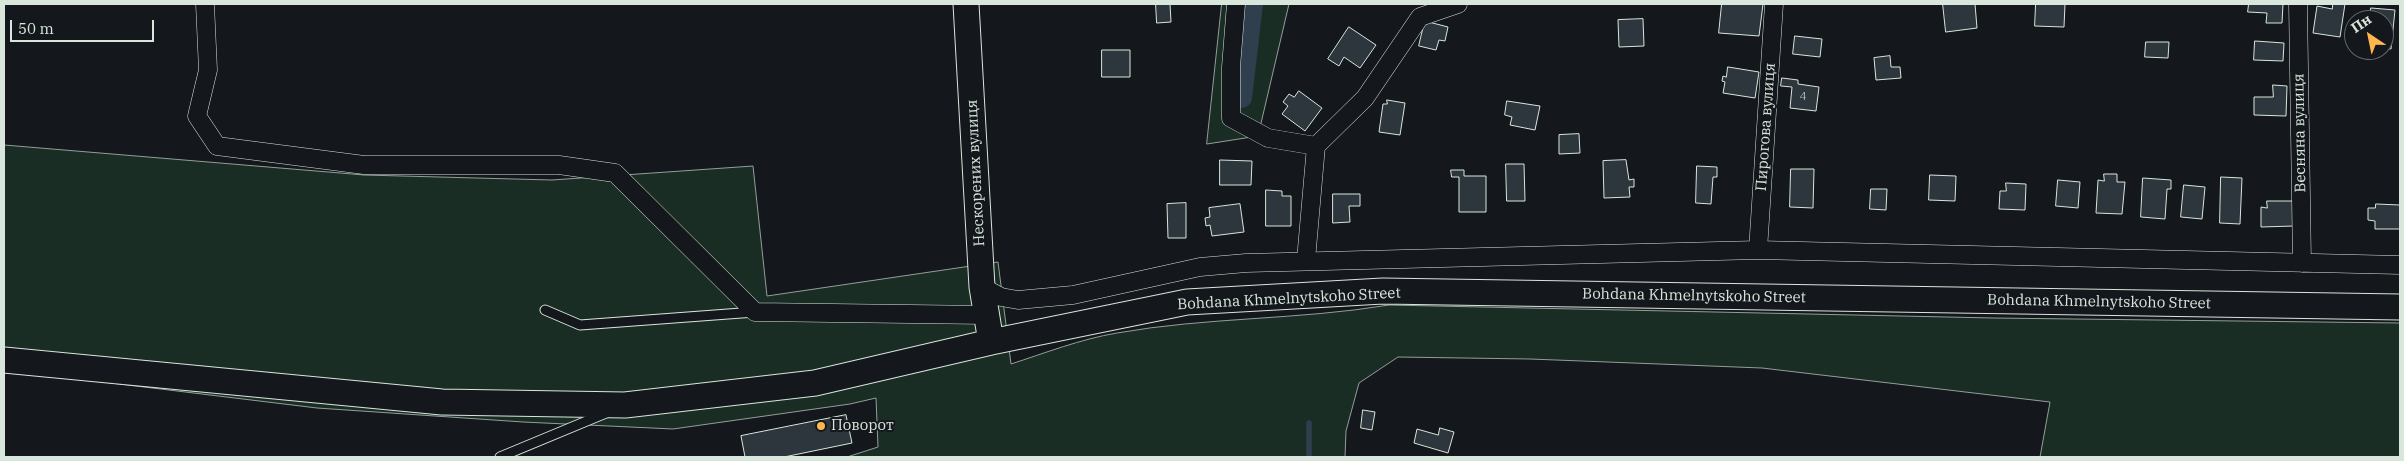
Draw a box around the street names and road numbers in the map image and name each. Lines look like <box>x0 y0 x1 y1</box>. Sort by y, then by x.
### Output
street label: Пирогова вулиця <box>1753 62 1779 192</box>
street label: Весняна вулиця <box>2290 73 2310 193</box>
street label: Нескорених вулиця <box>963 99 989 247</box>
street label: Bohdana Khmelnytskoho Street <box>1177 284 1401 314</box>
street label: Bohdana Khmelnytskoho Street <box>1582 285 1806 307</box>
street label: Bohdana Khmelnytskoho Street <box>1987 291 2211 313</box>

